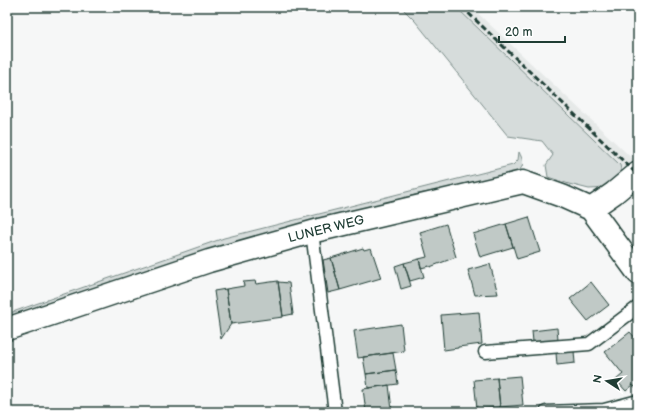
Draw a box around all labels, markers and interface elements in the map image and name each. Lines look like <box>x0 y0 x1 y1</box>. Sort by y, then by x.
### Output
scale bar <box>499 18 565 44</box>
text: 20 m <box>505 25 532 40</box>
street label: LUNER WEG <box>286 212 366 246</box>
north arrow <box>587 361 627 401</box>
text: N <box>590 374 605 384</box>

